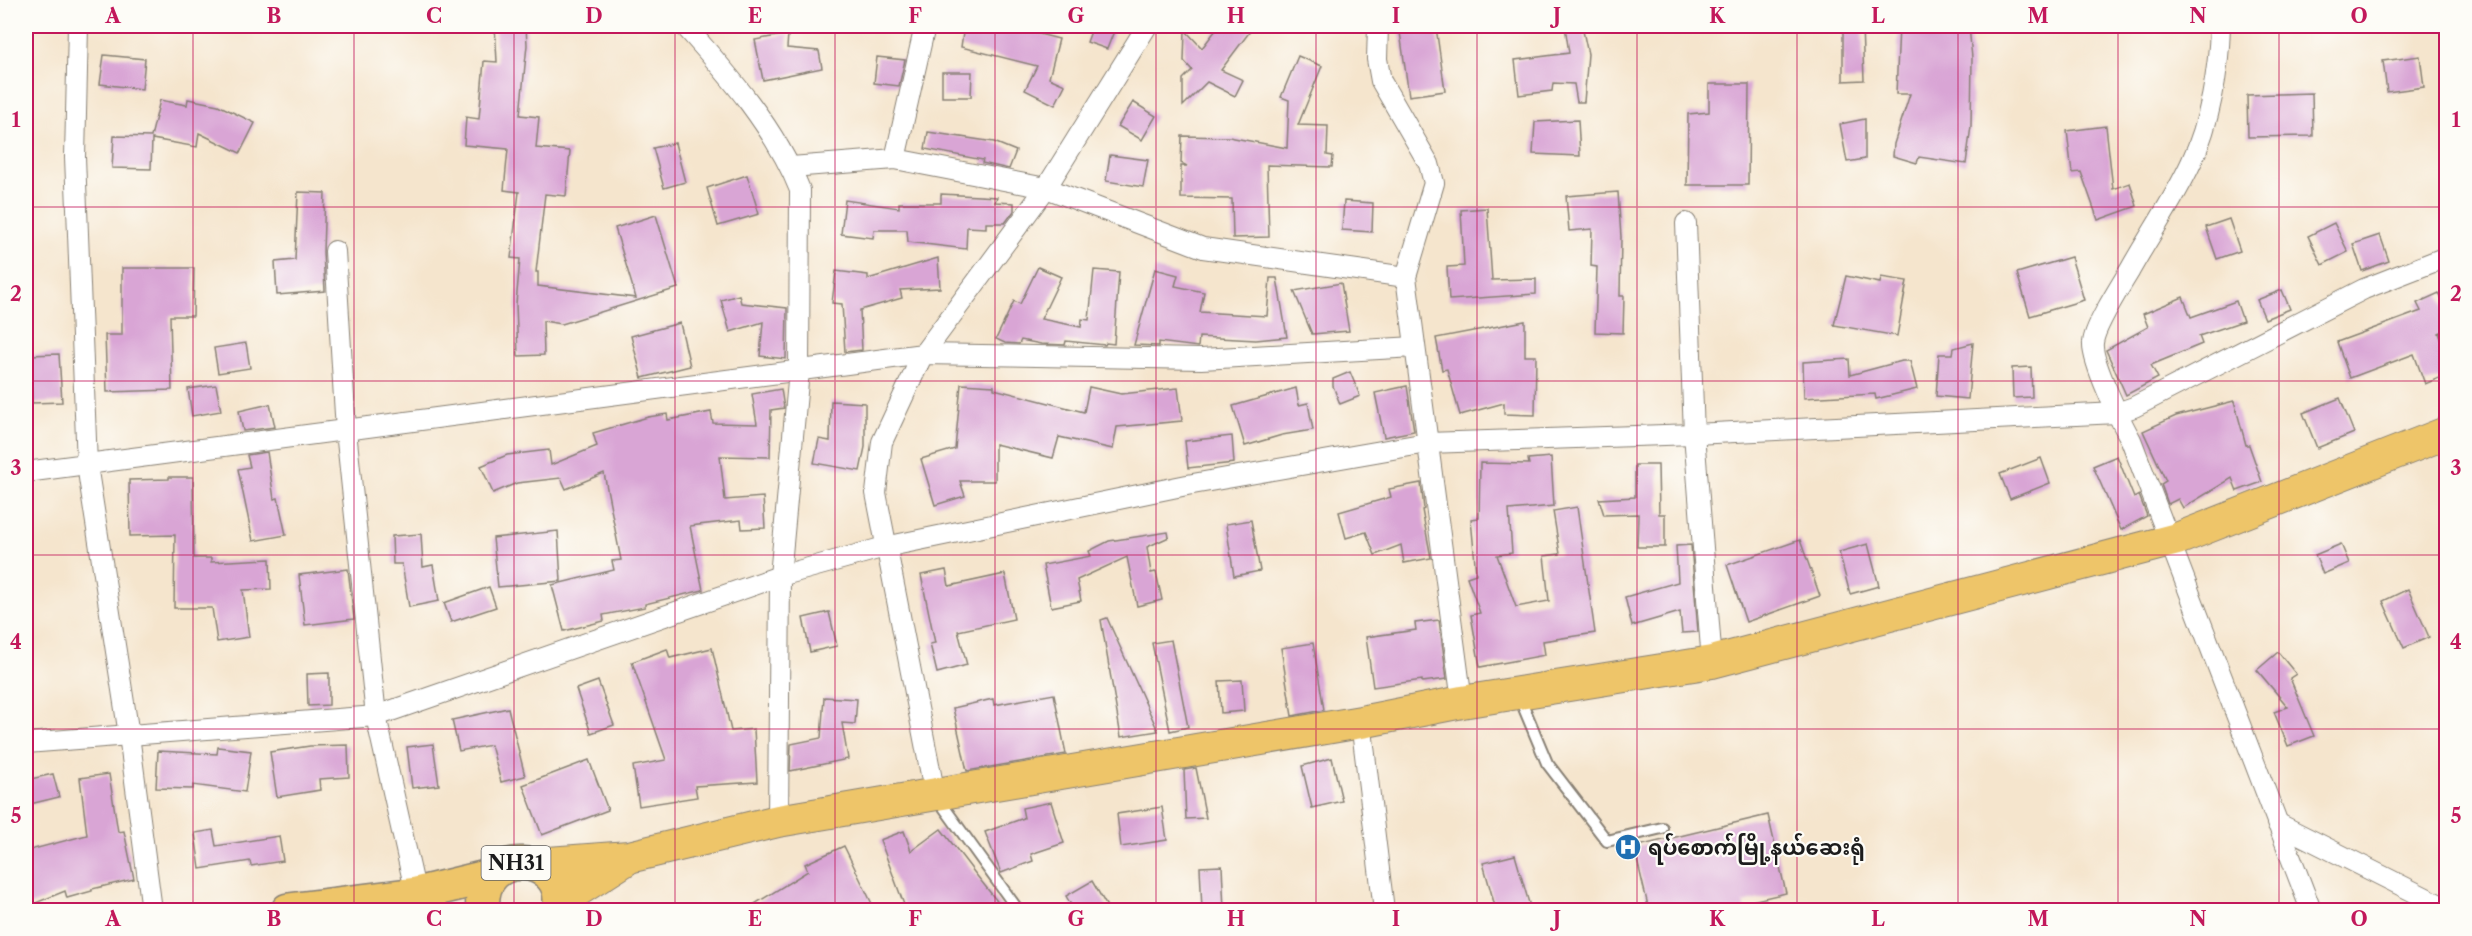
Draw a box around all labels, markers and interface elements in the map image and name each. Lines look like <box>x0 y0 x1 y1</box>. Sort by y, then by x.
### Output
text: A <box>104 4 121 28</box>
text: B <box>267 4 282 28</box>
text: C <box>426 4 442 28</box>
text: D <box>585 4 603 28</box>
text: E <box>748 4 762 28</box>
text: F <box>908 4 922 28</box>
text: G <box>1068 4 1085 28</box>
text: H <box>1227 4 1245 28</box>
text: I <box>1392 4 1400 28</box>
text: J <box>1549 4 1561 28</box>
text: K <box>1709 4 1726 28</box>
text: L <box>1871 4 1885 28</box>
text: M <box>2027 4 2049 28</box>
text: N <box>2189 4 2207 28</box>
text: O <box>2350 4 2368 28</box>
text: 1 <box>12 108 21 132</box>
text: 1 <box>2452 108 2461 132</box>
text: 2 <box>10 282 22 306</box>
text: 2 <box>2450 282 2462 306</box>
text: 3 <box>10 456 22 480</box>
text: 3 <box>2450 456 2462 480</box>
text: 4 <box>10 630 22 654</box>
text: 4 <box>2450 630 2462 654</box>
text: 5 <box>10 804 22 828</box>
text: 5 <box>2450 804 2462 828</box>
hospital icon: ရပ်စောက်မြို့နယ်ဆေးရုံ <box>1613 832 1643 862</box>
place label: ရပ်စောက်မြို့နယ်ဆေးရုံ <box>1648 832 1865 865</box>
road number: NH31 <box>482 846 550 880</box>
text: A <box>104 907 121 931</box>
text: B <box>267 907 282 931</box>
text: C <box>426 907 442 931</box>
text: D <box>585 907 603 931</box>
text: E <box>748 907 762 931</box>
text: F <box>908 907 922 931</box>
text: G <box>1068 907 1085 931</box>
text: H <box>1227 907 1245 931</box>
text: I <box>1392 907 1400 931</box>
text: J <box>1549 907 1561 931</box>
text: K <box>1709 907 1726 931</box>
text: L <box>1871 907 1885 931</box>
text: M <box>2027 907 2049 931</box>
text: N <box>2189 907 2207 931</box>
text: O <box>2350 907 2368 931</box>

